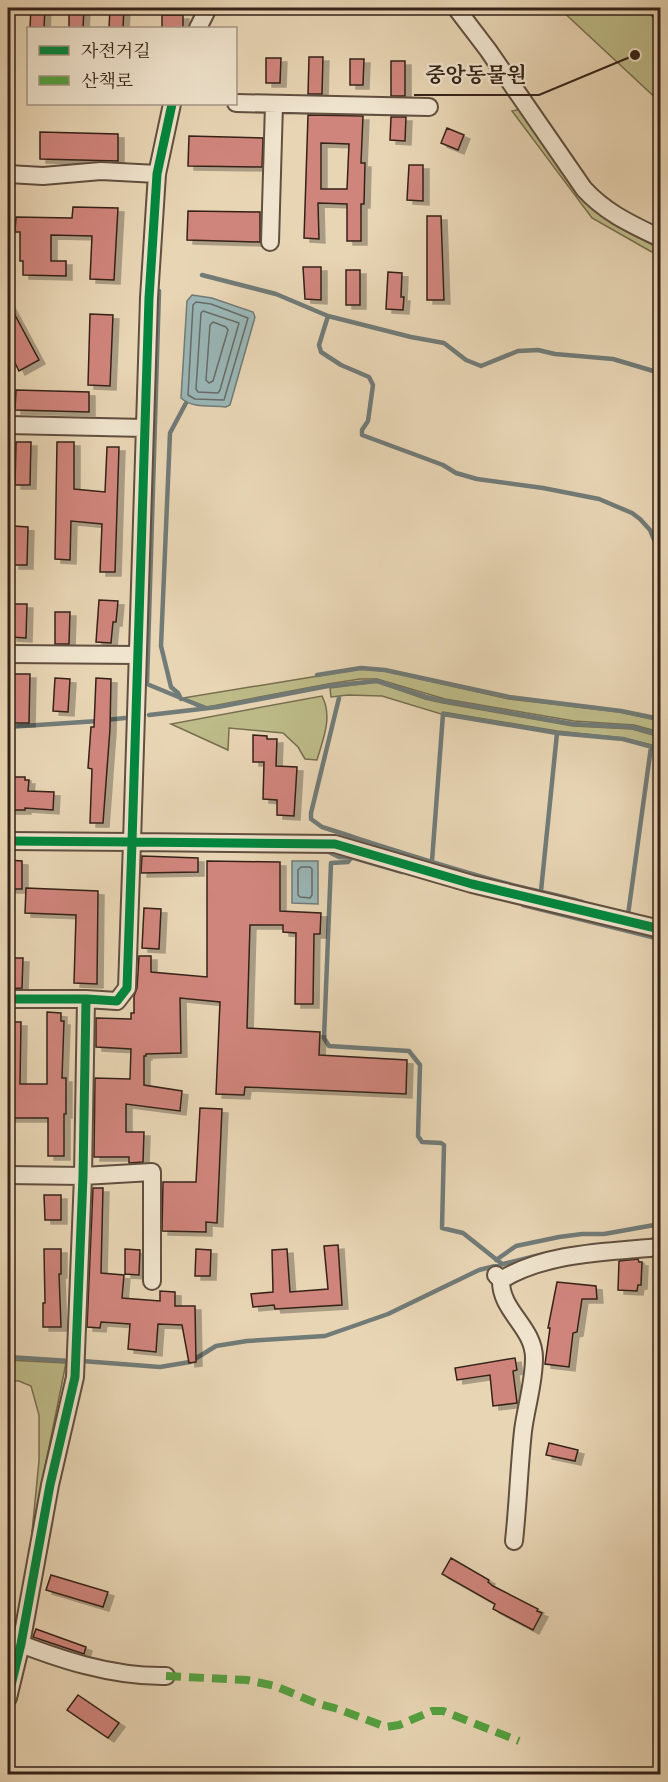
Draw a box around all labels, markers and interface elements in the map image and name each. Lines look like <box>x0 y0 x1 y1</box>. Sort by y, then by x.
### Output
legend <box>27 27 237 105</box>
text: 자전거길 <box>81 39 151 64</box>
callout: 중앙동물원 <box>414 56 539 95</box>
text: 중앙동물원 <box>425 61 527 90</box>
text: 산책로 <box>81 69 133 94</box>

